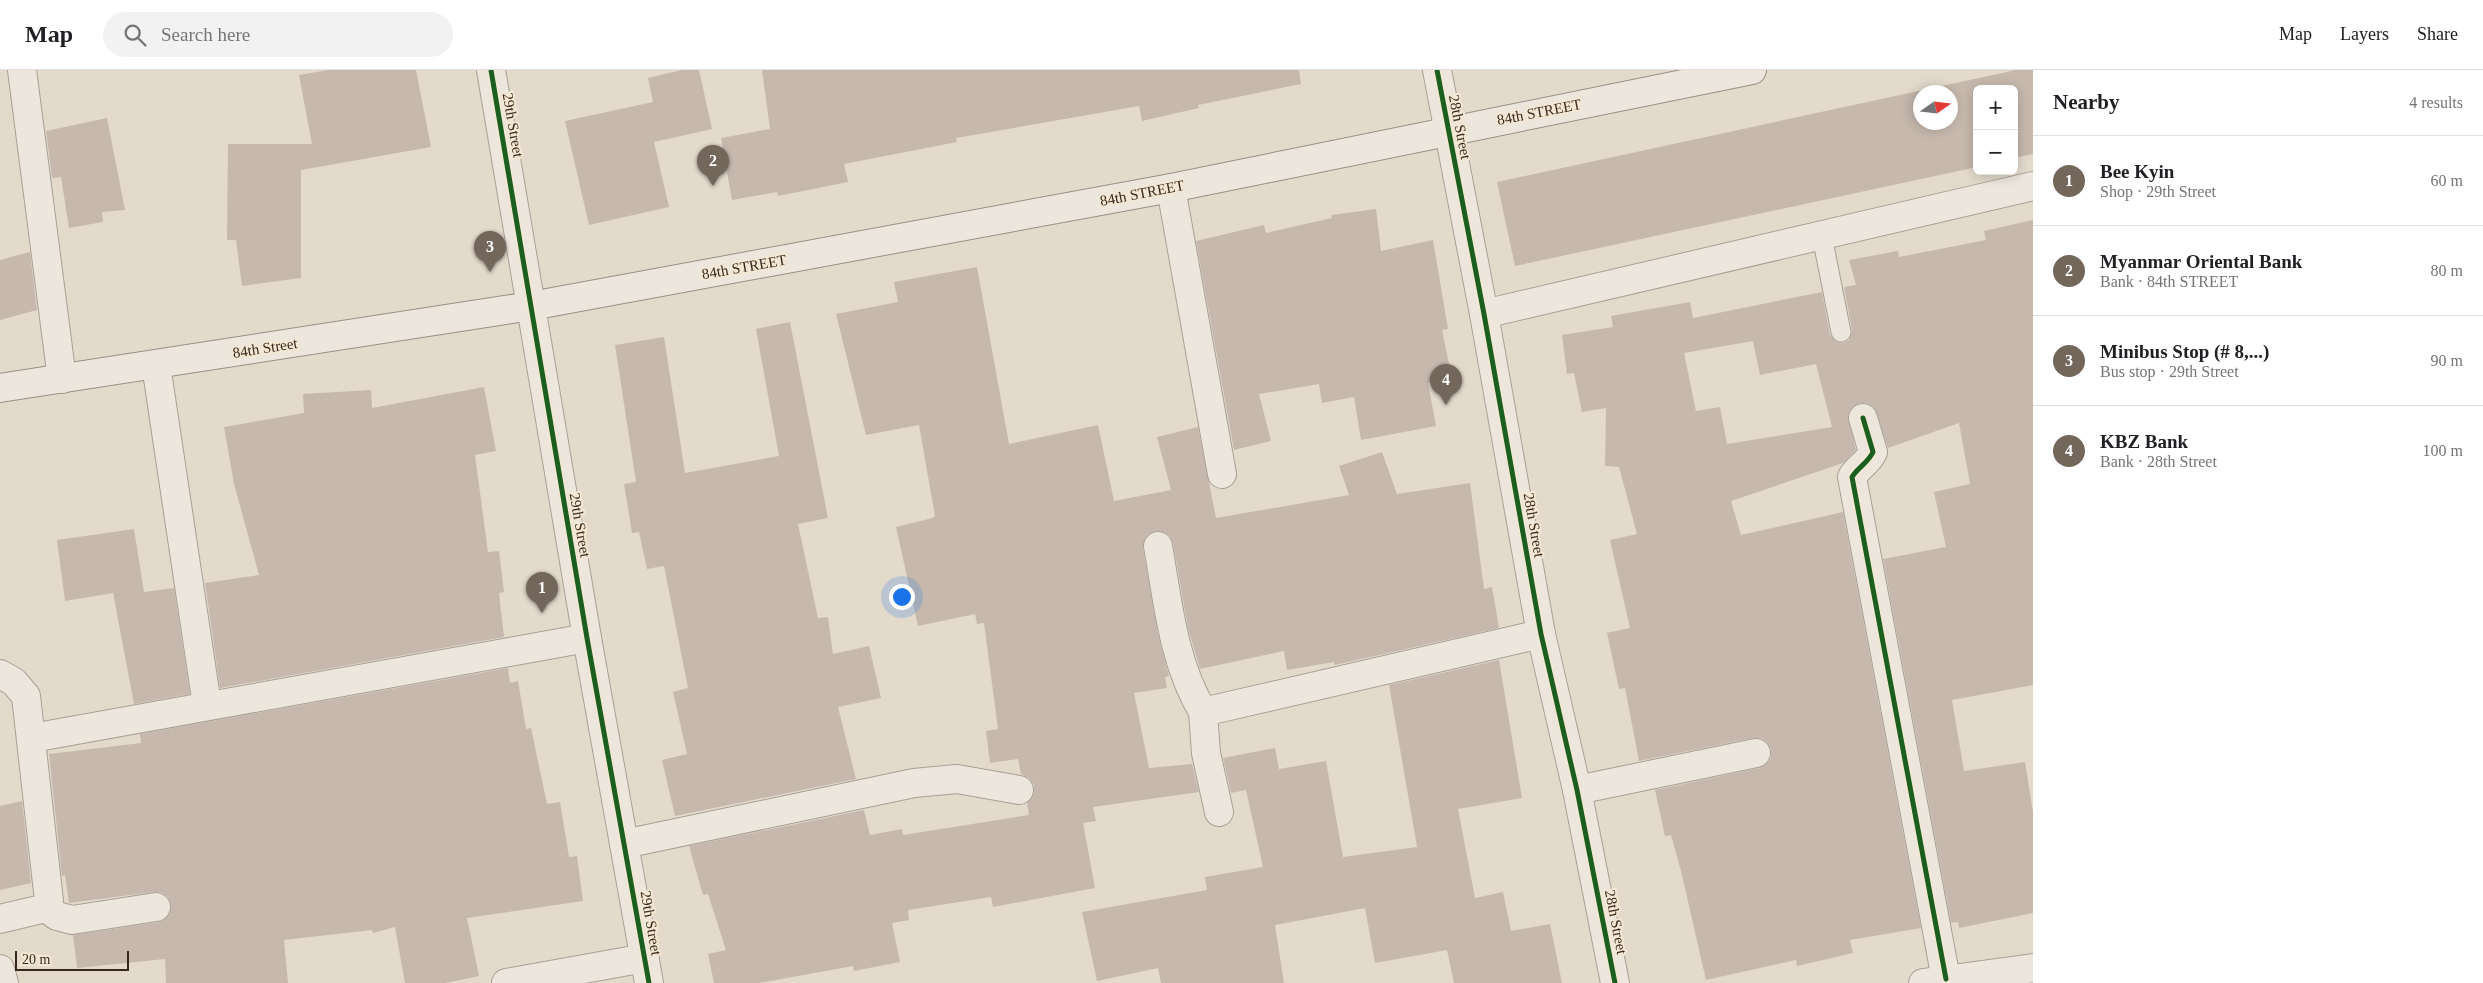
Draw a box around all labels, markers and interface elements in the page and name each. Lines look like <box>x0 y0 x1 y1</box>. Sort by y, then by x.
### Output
search box <box>103 12 453 57</box>
text: Map <box>25 21 73 47</box>
icon: search <box>121 21 149 49</box>
text: Search here <box>161 24 250 45</box>
text: Map <box>2279 24 2312 44</box>
text: Layers <box>2340 24 2389 44</box>
text: Share <box>2417 24 2458 44</box>
north arrow <box>1913 85 1958 130</box>
map controls <box>1973 85 2018 175</box>
button: + <box>1973 85 2018 130</box>
text: Nearby <box>2053 90 2120 114</box>
street label: 29th Street <box>499 91 527 159</box>
street label: 28th Street <box>1446 93 1474 161</box>
text: 4 results <box>2409 94 2463 111</box>
street label: 84th STREET <box>1496 96 1582 128</box>
button: − <box>1973 130 2018 175</box>
pin: 2 <box>697 145 729 186</box>
text: Bee Kyin <box>2100 161 2174 182</box>
text: 1 <box>2065 172 2073 189</box>
text: 60 m <box>2431 172 2463 189</box>
street label: 84th STREET <box>1099 177 1185 209</box>
text: Shop · 29th Street <box>2100 183 2216 200</box>
pin: 3 <box>474 231 506 272</box>
text: Myanmar Oriental Bank <box>2100 251 2302 272</box>
street label: 84th STREET <box>701 252 787 282</box>
text: 2 <box>2065 262 2073 279</box>
text: 80 m <box>2431 262 2463 279</box>
text: Bank · 84th STREET <box>2100 273 2238 290</box>
street label: 84th Street <box>231 335 299 361</box>
text: Minibus Stop (# 8,...) <box>2100 341 2269 362</box>
text: 3 <box>2065 352 2073 369</box>
text: 90 m <box>2431 352 2463 369</box>
text: Bus stop · 29th Street <box>2100 363 2239 380</box>
pin: 4 <box>1430 364 1462 405</box>
text: KBZ Bank <box>2100 431 2188 452</box>
text: 4 <box>2065 442 2073 459</box>
text: 100 m <box>2423 442 2463 459</box>
text: Bank · 28th Street <box>2100 453 2217 470</box>
street label: 29th Street <box>566 491 594 559</box>
street label: 28th Street <box>1520 491 1548 559</box>
pin: 1 <box>526 572 558 613</box>
your location <box>889 584 915 610</box>
street label: 28th Street <box>1602 888 1630 956</box>
street label: 29th Street <box>637 889 665 957</box>
scale bar <box>15 948 129 971</box>
text: 20 m <box>22 952 50 967</box>

